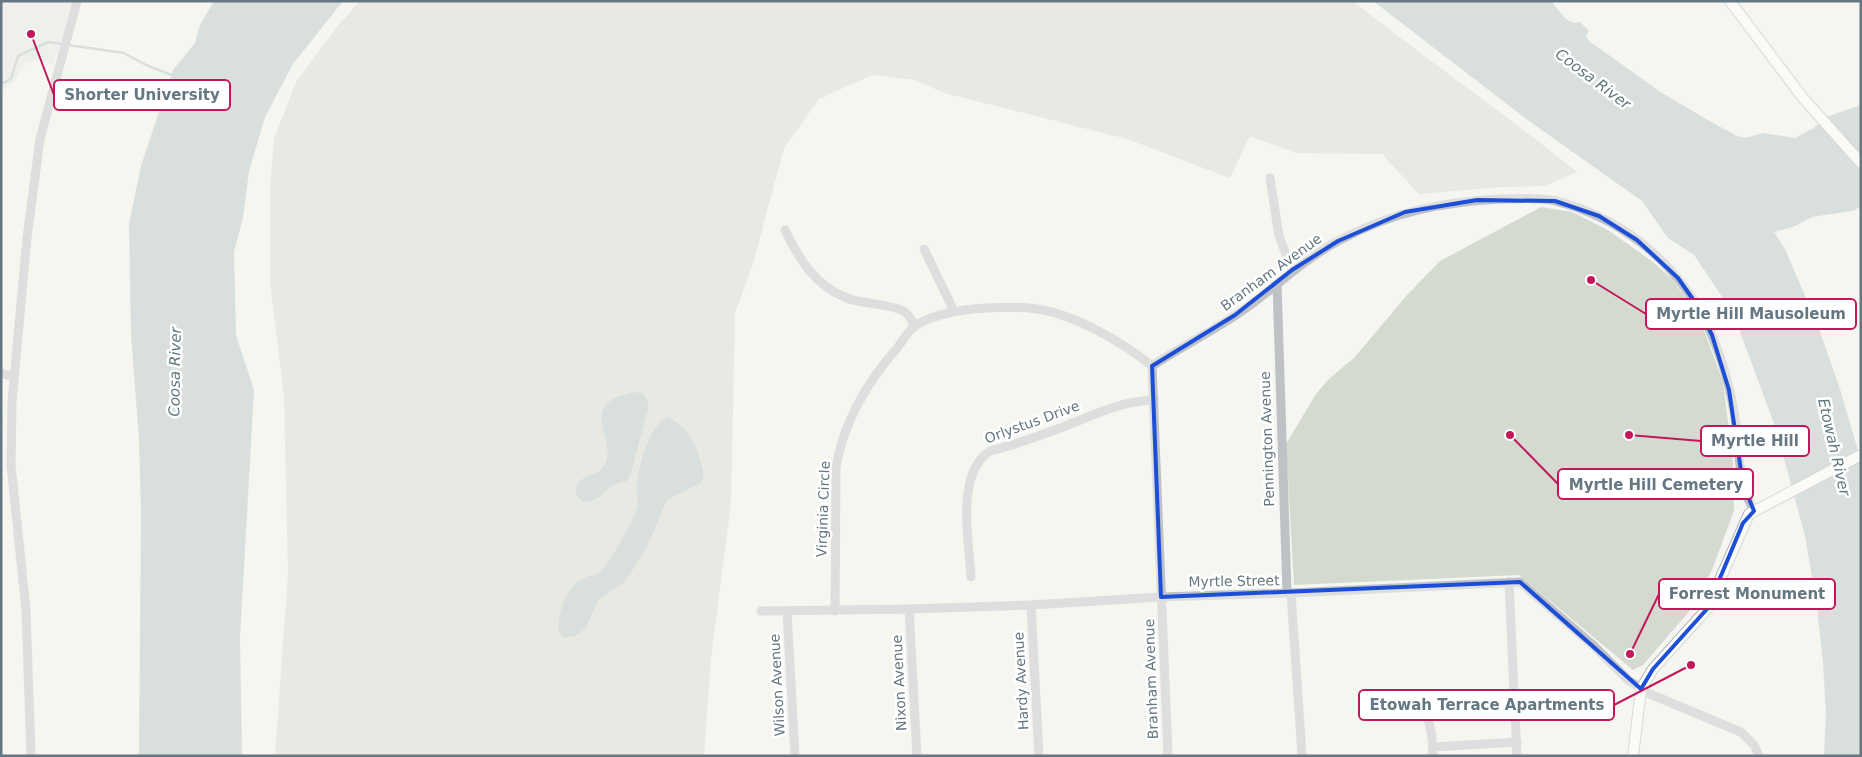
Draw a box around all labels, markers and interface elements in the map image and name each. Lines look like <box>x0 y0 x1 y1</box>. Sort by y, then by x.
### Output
water label: Coosa River <box>1552 45 1635 114</box>
callout: Shorter University <box>54 80 230 110</box>
text: Shorter University <box>64 86 220 104</box>
street label: Branham Avenue <box>1218 230 1324 314</box>
callout: Myrtle Hill Mausoleum <box>1646 299 1856 329</box>
text: Myrtle Hill Mausoleum <box>1656 305 1846 323</box>
water label: Coosa River <box>165 326 185 417</box>
street label: Pennington Avenue <box>1257 371 1277 507</box>
street label: Orlystus Drive <box>982 397 1082 447</box>
water label: Etowah River <box>1814 397 1854 498</box>
callout: Myrtle Hill <box>1701 426 1809 456</box>
text: Myrtle Hill <box>1711 432 1799 450</box>
street label: Virginia Circle <box>813 460 833 558</box>
callout: Myrtle Hill Cemetery <box>1558 469 1753 499</box>
text: Myrtle Hill Cemetery <box>1569 476 1743 494</box>
street label: Myrtle Street <box>1188 572 1280 590</box>
callout: Forrest Monument <box>1659 579 1835 609</box>
text: Forrest Monument <box>1669 585 1825 603</box>
street label: Branham Avenue <box>1141 619 1161 739</box>
street label: Hardy Avenue <box>1010 632 1032 730</box>
street label: Wilson Avenue <box>766 633 788 737</box>
street label: Nixon Avenue <box>888 635 910 731</box>
callout: Etowah Terrace Apartments <box>1359 690 1614 720</box>
text: Etowah Terrace Apartments <box>1370 696 1604 714</box>

